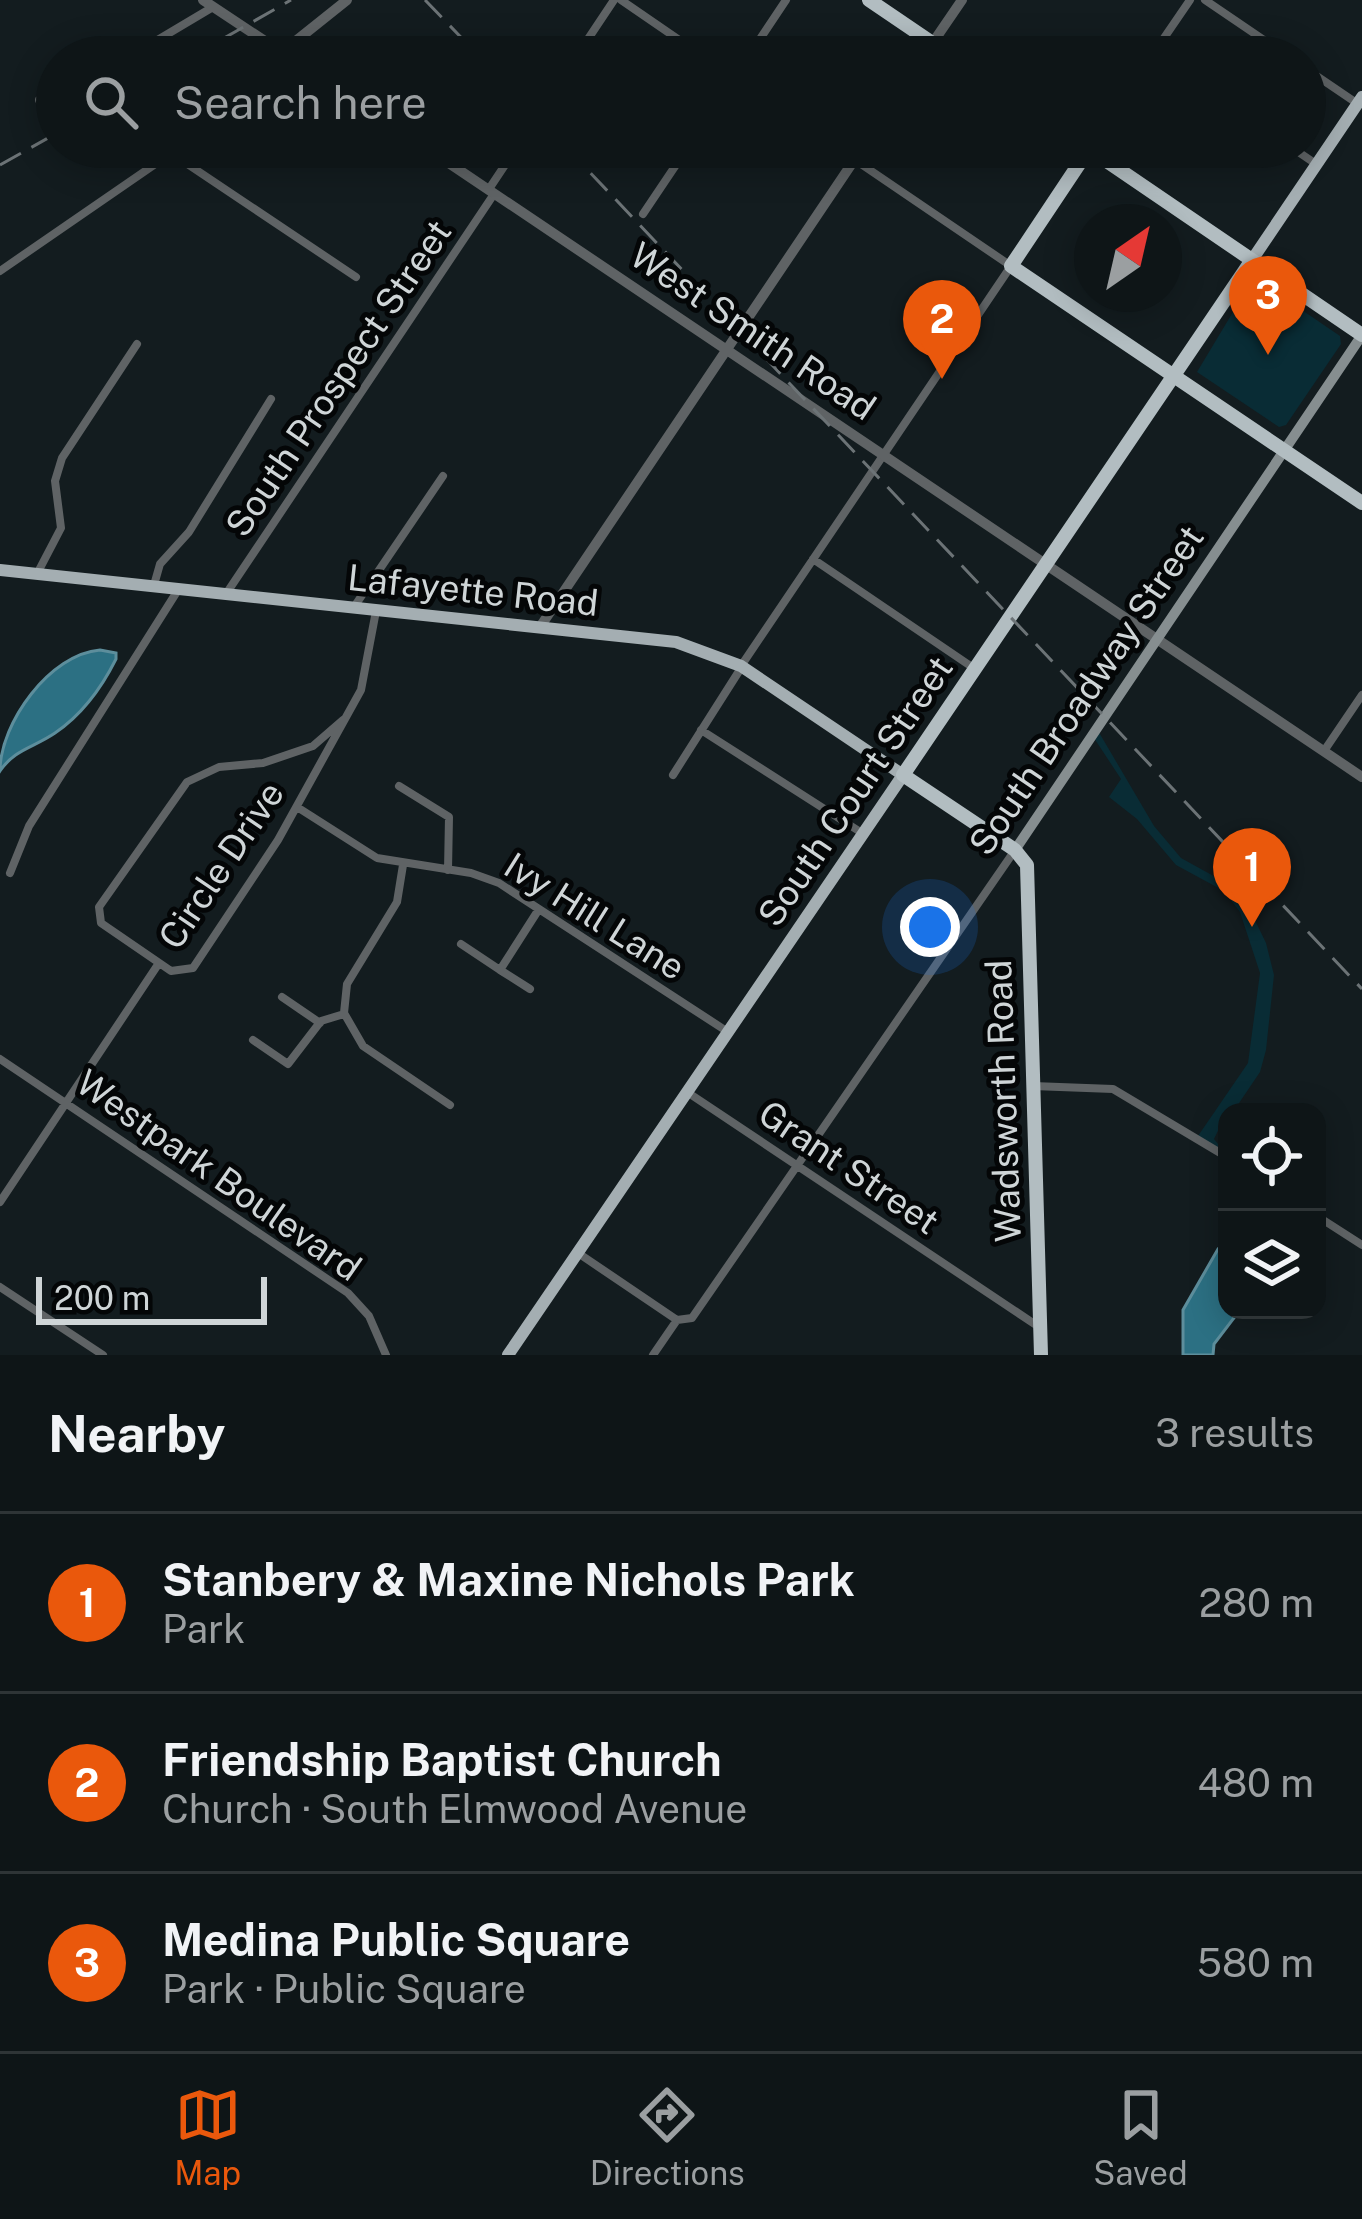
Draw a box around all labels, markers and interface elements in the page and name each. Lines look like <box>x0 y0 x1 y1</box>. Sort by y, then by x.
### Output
search box <box>36 36 1326 168</box>
icon: search <box>78 69 144 135</box>
text: Search here <box>174 76 427 129</box>
north arrow <box>1074 204 1182 312</box>
street label: South Prospect Street <box>216 212 460 544</box>
street label: West Smith Road <box>623 233 883 429</box>
pin: 3 <box>1229 256 1307 355</box>
pin: 2 <box>903 280 981 379</box>
street label: South Broadway Street <box>960 517 1212 863</box>
street label: Lafayette Road <box>346 556 600 624</box>
street label: South Court Street <box>749 648 961 934</box>
street label: Circle Drive <box>150 774 292 956</box>
pin: 1 <box>1213 828 1291 927</box>
street label: Ivy Hill Lane <box>497 844 693 988</box>
your location <box>900 897 960 957</box>
street label: Wadsworth Road <box>977 959 1029 1243</box>
street label: Westpark Boulevard <box>69 1061 369 1289</box>
street label: Grant Street <box>751 1092 947 1242</box>
map controls <box>1218 1103 1326 1319</box>
button: locate <box>1218 1103 1326 1211</box>
button: layers <box>1218 1211 1326 1319</box>
scale bar <box>36 1271 267 1324</box>
text: 200 m <box>54 1279 150 1317</box>
text: Nearby <box>48 1404 225 1463</box>
text: 3 results <box>1155 1410 1314 1456</box>
text: Stanbery & Maxine Nichols Park <box>162 1553 855 1606</box>
text: 1 <box>79 1580 95 1626</box>
text: 280 m <box>1199 1580 1314 1626</box>
text: Park <box>162 1606 245 1652</box>
text: Friendship Baptist Church <box>162 1733 722 1786</box>
text: 2 <box>75 1760 99 1806</box>
text: 480 m <box>1197 1760 1314 1806</box>
text: Church · South Elmwood Avenue <box>162 1786 747 1832</box>
text: Medina Public Square <box>162 1913 630 1966</box>
text: 3 <box>74 1940 100 1986</box>
text: 580 m <box>1197 1940 1314 1986</box>
text: Park · Public Square <box>162 1966 526 2012</box>
tab: Map <box>174 2082 241 2192</box>
tab: Directions <box>590 2082 745 2192</box>
tab: Saved <box>1093 2082 1188 2192</box>

